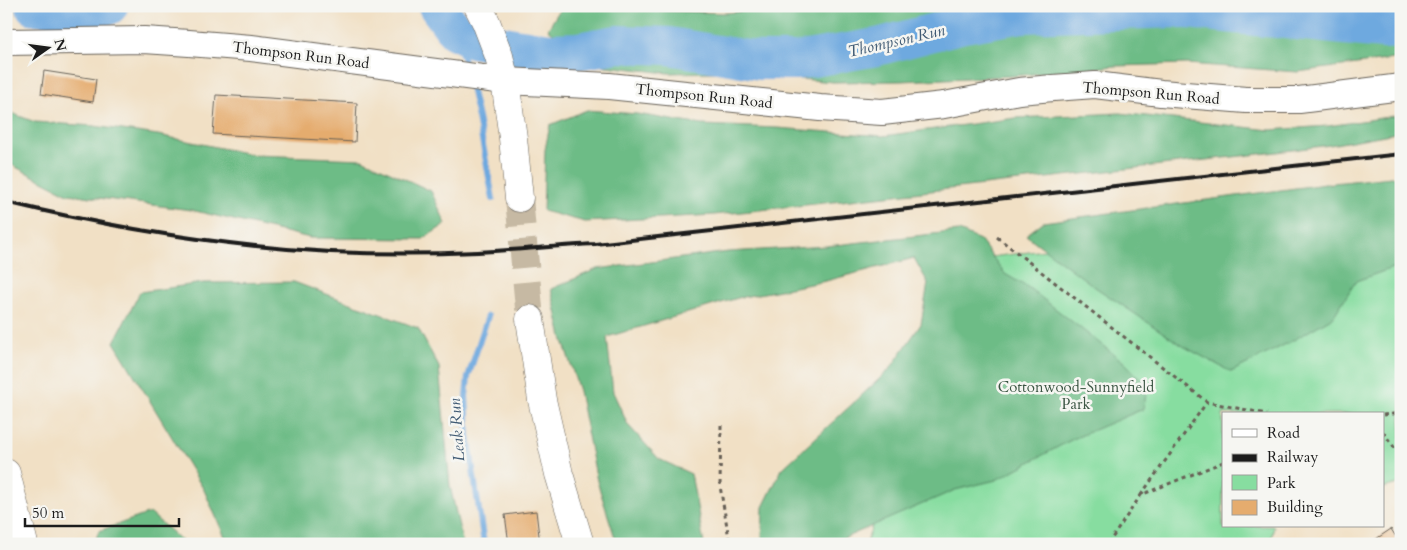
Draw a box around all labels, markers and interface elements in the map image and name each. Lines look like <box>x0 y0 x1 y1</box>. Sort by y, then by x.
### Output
water label: Thompson Run <box>846 19 947 63</box>
north arrow <box>22 22 72 72</box>
text: N <box>49 37 71 53</box>
street label: Thompson Run Road <box>231 37 371 73</box>
street label: Thompson Run Road <box>1081 77 1221 109</box>
street label: Thompson Run Road <box>634 79 774 113</box>
park label: Cottonwood-Sunnyfield Park <box>998 377 1154 414</box>
water label: Leak Run <box>444 397 470 462</box>
legend <box>1222 412 1384 528</box>
text: Road <box>1267 423 1300 443</box>
text: Railway <box>1267 447 1318 467</box>
text: Park <box>1267 473 1296 493</box>
scale bar <box>25 495 179 527</box>
text: Building <box>1267 497 1323 517</box>
text: 50 m <box>32 503 64 523</box>

